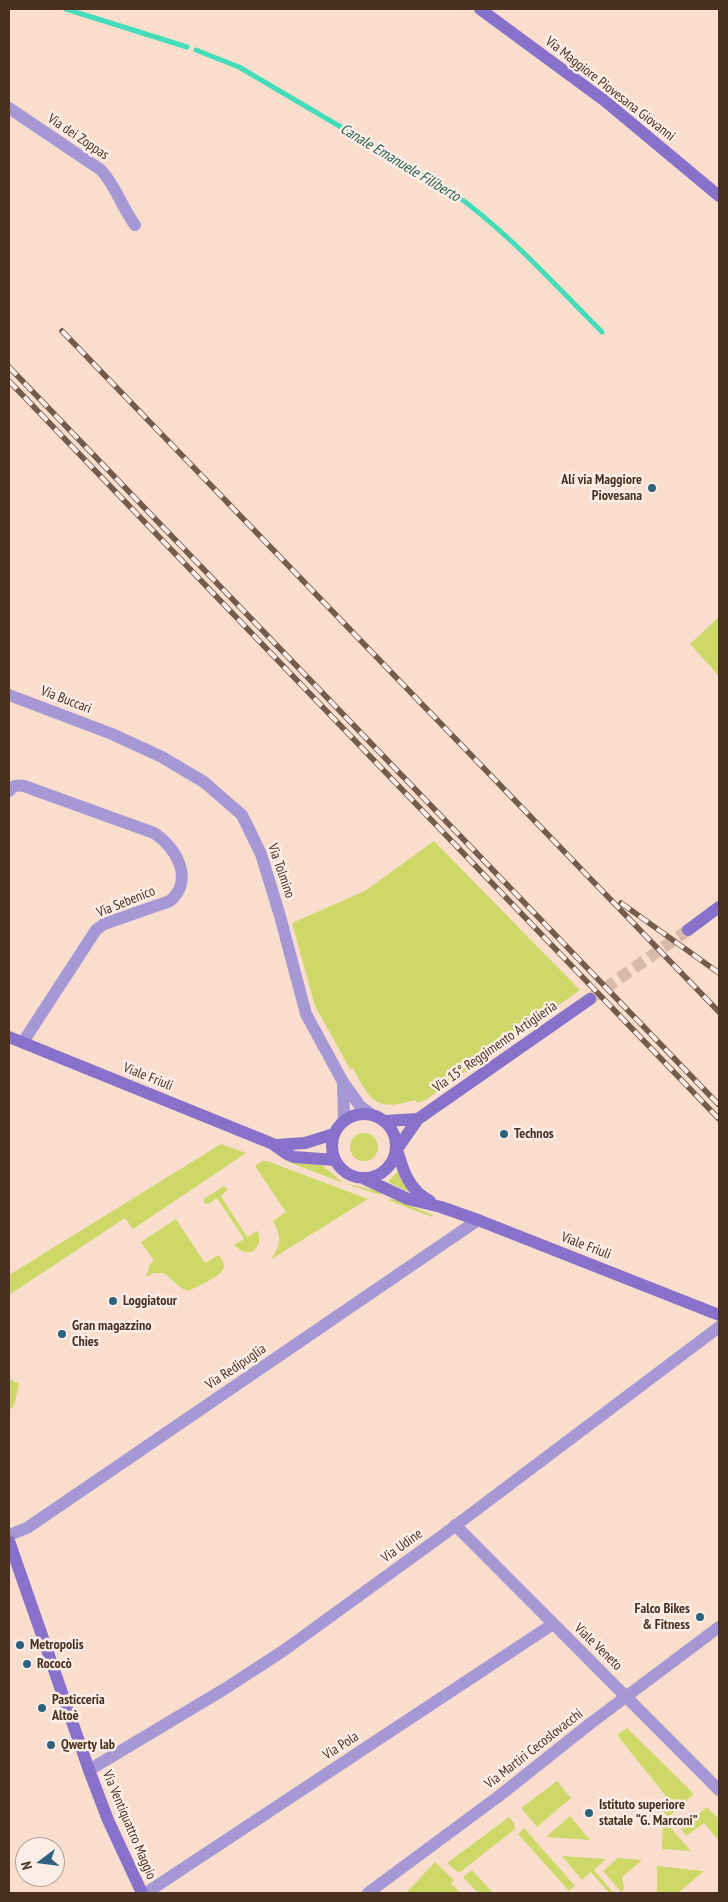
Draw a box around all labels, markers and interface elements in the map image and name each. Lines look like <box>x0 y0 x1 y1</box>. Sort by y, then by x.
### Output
street label: Via Maggiore Piovesana Giovanni <box>542 33 678 145</box>
street label: Via dei Zoppas <box>44 110 112 164</box>
water label: Canale Emanuele Filiberto <box>337 120 463 206</box>
place label: Alí via Maggiore Piovesana <box>561 472 642 504</box>
marker: Alí via Maggiore Piovesana <box>646 482 658 494</box>
street label: Via Buccari <box>38 683 94 717</box>
street label: Via Tolmino <box>264 842 298 900</box>
street label: Via Sebenico <box>94 883 158 921</box>
street label: Via 15° Reggimento Artiglieria <box>430 998 560 1096</box>
street label: Viale Friuli <box>121 1059 175 1095</box>
place label: Technos <box>514 1126 554 1142</box>
marker: Technos <box>498 1128 510 1140</box>
street label: Viale Friuli <box>559 1229 613 1263</box>
place label: Loggiatour <box>123 1293 177 1309</box>
marker: Loggiatour <box>107 1295 119 1307</box>
place label: Gran magazzino Chies <box>72 1318 151 1350</box>
marker: Gran magazzino Chies <box>56 1328 68 1340</box>
street label: Via Redipuglia <box>203 1341 269 1393</box>
street label: Via Udine <box>378 1526 426 1566</box>
place label: Falco Bikes & Fitness <box>635 1601 690 1634</box>
marker: Falco Bikes & Fitness <box>694 1611 706 1623</box>
street label: Viale Veneto <box>570 1620 626 1674</box>
place label: Metropolis <box>30 1637 84 1653</box>
marker: Metropolis <box>14 1639 26 1651</box>
place label: Rococò <box>37 1656 72 1672</box>
marker: Rococò <box>21 1658 33 1670</box>
place label: Pasticceria Altoè <box>52 1692 105 1724</box>
marker: Pasticceria Altoè <box>36 1702 48 1714</box>
street label: Via Martiri Cecoslovacchi <box>482 1705 586 1793</box>
street label: Via Pola <box>320 1728 362 1764</box>
place label: Qwerty lab <box>61 1737 115 1753</box>
marker: Qwerty lab <box>45 1739 57 1751</box>
street label: Via Ventiquattro Maggio <box>98 1768 160 1882</box>
place label: Istituto superiore statale “G. Marconi” <box>599 1797 697 1830</box>
marker: Istituto superiore statale “G. Marconi” <box>583 1807 595 1819</box>
north arrow <box>15 1837 65 1887</box>
text: N <box>17 1860 36 1872</box>

